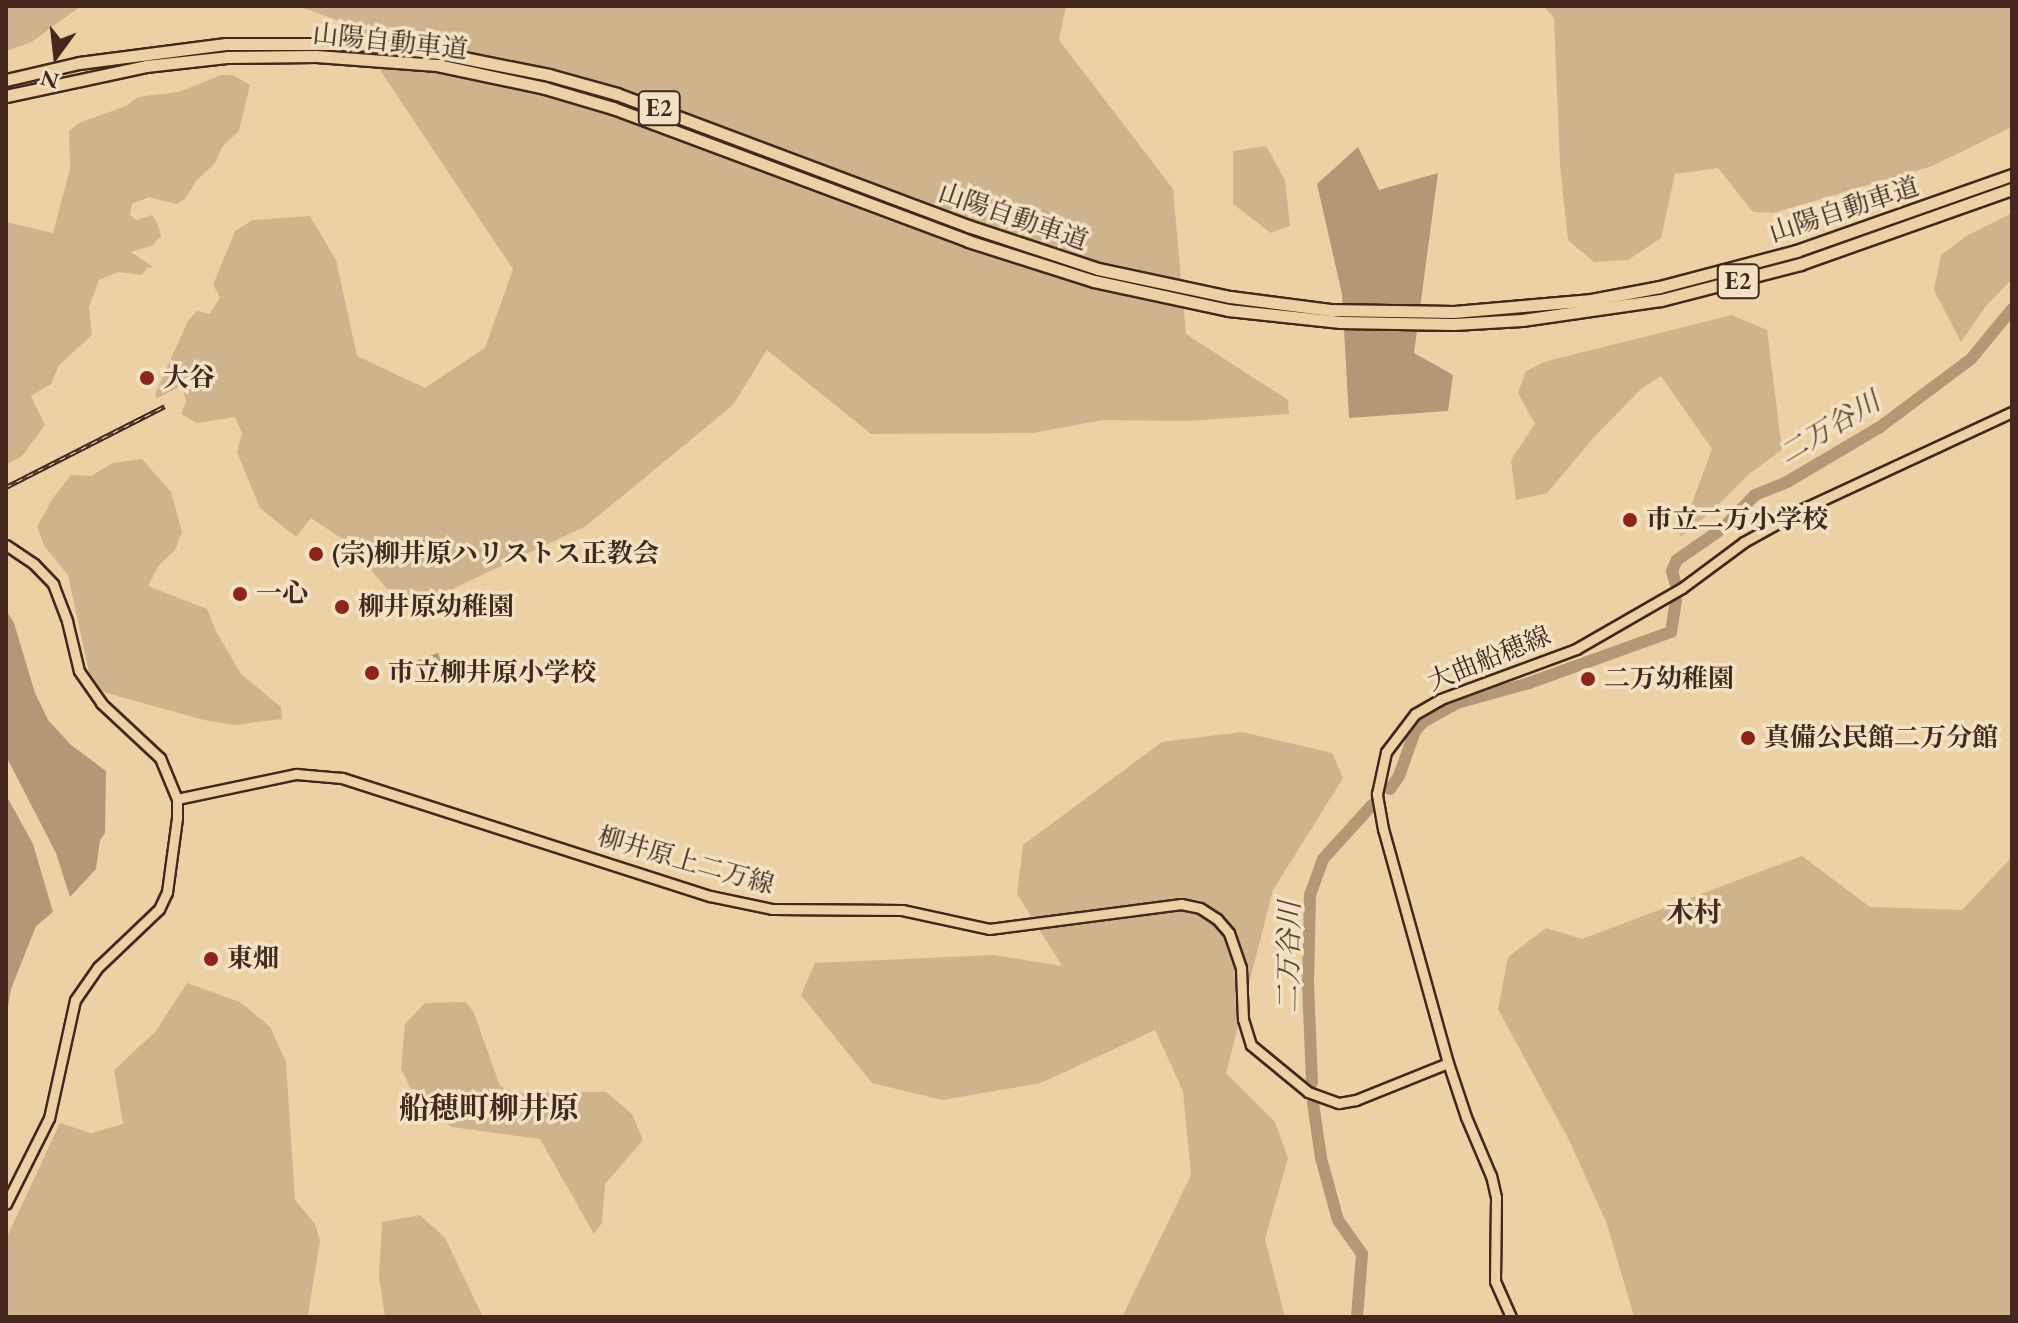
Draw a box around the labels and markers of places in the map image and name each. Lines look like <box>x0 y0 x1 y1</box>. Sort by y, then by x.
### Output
place label: 大谷 <box>163 362 215 394</box>
marker: 大谷 <box>138 369 156 387</box>
place label: 市立二万小学校 <box>1646 504 1828 536</box>
marker: 市立二万小学校 <box>1621 511 1639 529</box>
place label: (宗)柳井原ハリストス正教会 <box>332 538 660 570</box>
marker: (宗)柳井原ハリストス正教会 <box>307 545 325 563</box>
place label: 一心 <box>256 578 308 610</box>
marker: 一心 <box>231 585 249 603</box>
place label: 柳井原幼稚園 <box>358 591 514 623</box>
marker: 柳井原幼稚園 <box>333 598 351 616</box>
place label: 市立柳井原小学校 <box>388 657 596 689</box>
place label: 二万幼稚園 <box>1604 663 1734 695</box>
marker: 市立柳井原小学校 <box>363 664 381 682</box>
marker: 二万幼稚園 <box>1579 670 1597 688</box>
place label: 真備公民館二万分館 <box>1764 722 1998 754</box>
marker: 真備公民館二万分館 <box>1739 729 1757 747</box>
place label: 東畑 <box>227 943 279 975</box>
marker: 東畑 <box>202 950 220 968</box>

